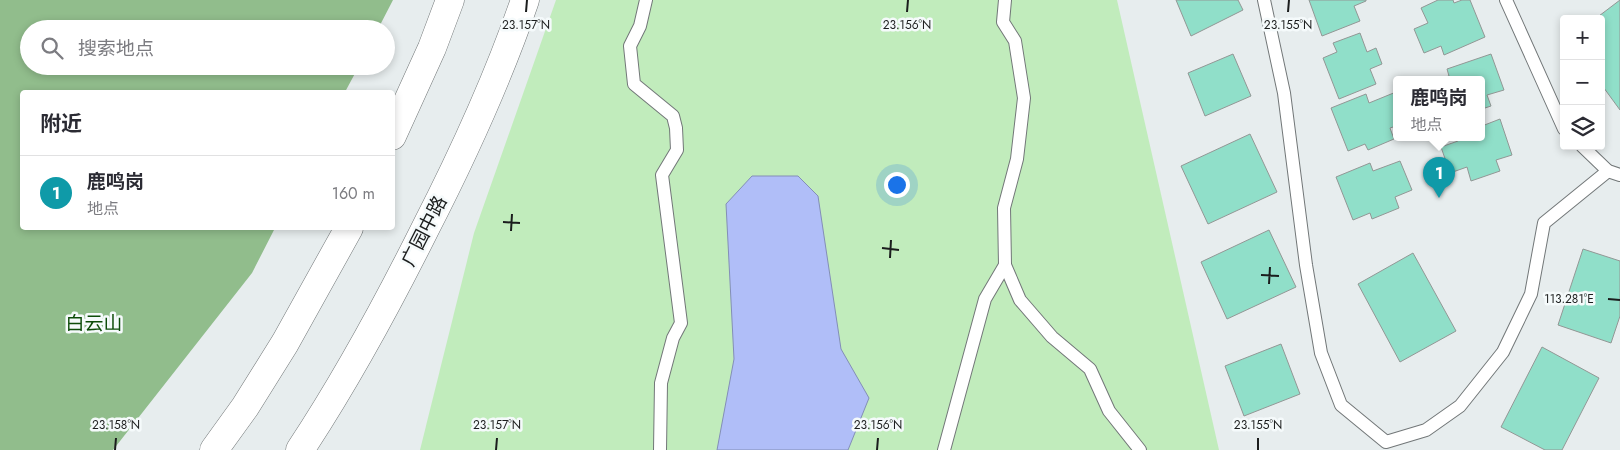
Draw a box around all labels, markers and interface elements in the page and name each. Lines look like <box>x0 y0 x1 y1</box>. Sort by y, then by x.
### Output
map controls <box>1560 15 1605 150</box>
button: + <box>1560 15 1605 60</box>
text: 23.157°N <box>502 16 550 34</box>
text: 23.156°N <box>883 16 931 34</box>
text: 23.155°N <box>1264 16 1312 34</box>
search box <box>20 20 395 75</box>
icon: search <box>38 34 66 62</box>
text: 搜索地点 <box>78 35 154 62</box>
button: − <box>1560 60 1605 105</box>
popup <box>1393 76 1485 141</box>
text: 鹿鸣岗 <box>1410 84 1468 111</box>
button: layers <box>1560 105 1605 150</box>
text: 附近 <box>40 109 82 139</box>
text: 地点 <box>1410 113 1443 136</box>
pin: 1 <box>1423 157 1455 198</box>
text: 鹿鸣岗 <box>87 168 144 195</box>
your location <box>884 172 910 198</box>
text: 1 <box>52 182 60 205</box>
text: 160 m <box>332 182 375 205</box>
street label: 广园中路 <box>395 191 453 271</box>
text: 地点 <box>87 197 119 220</box>
text: 113.281°E <box>1544 290 1594 308</box>
park label: 白云山 <box>65 310 123 337</box>
text: 23.158°N <box>92 416 140 434</box>
text: 23.157°N <box>473 416 521 434</box>
text: 23.156°N <box>854 416 902 434</box>
text: 23.155°N <box>1234 416 1282 434</box>

